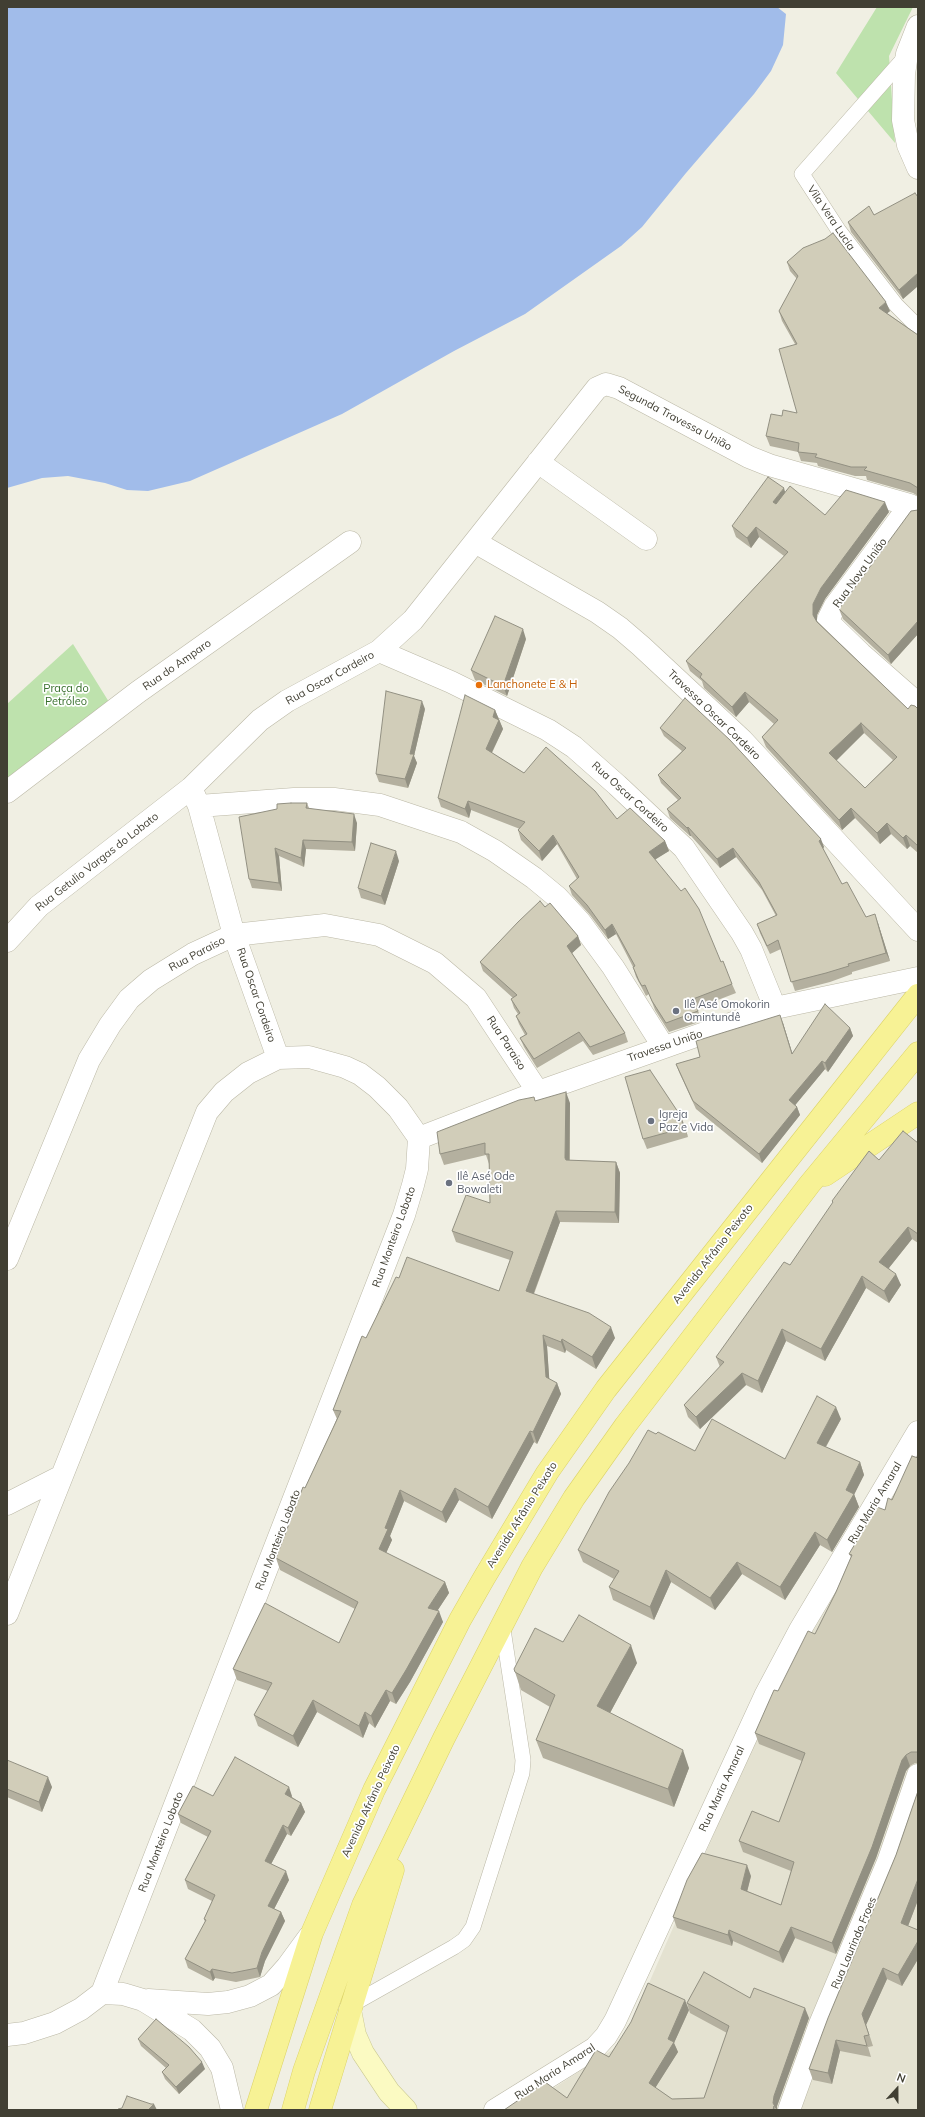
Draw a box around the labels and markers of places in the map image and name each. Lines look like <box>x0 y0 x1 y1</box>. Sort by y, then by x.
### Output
place label: Lanchonete E & H <box>487 678 577 692</box>
marker: Lanchonete E & H <box>474 680 484 690</box>
place label: Ilê Asé Omokorin Omintundê <box>684 998 770 1024</box>
marker: Ilê Asé Omokorin Omintundê <box>671 1006 681 1016</box>
place label: Igreja Paz e Vida <box>659 1108 713 1134</box>
marker: Igreja Paz e Vida <box>646 1116 656 1126</box>
place label: Ilê Asé Ode Bowaleti <box>457 1170 515 1196</box>
marker: Ilê Asé Ode Bowaleti <box>444 1178 454 1188</box>

